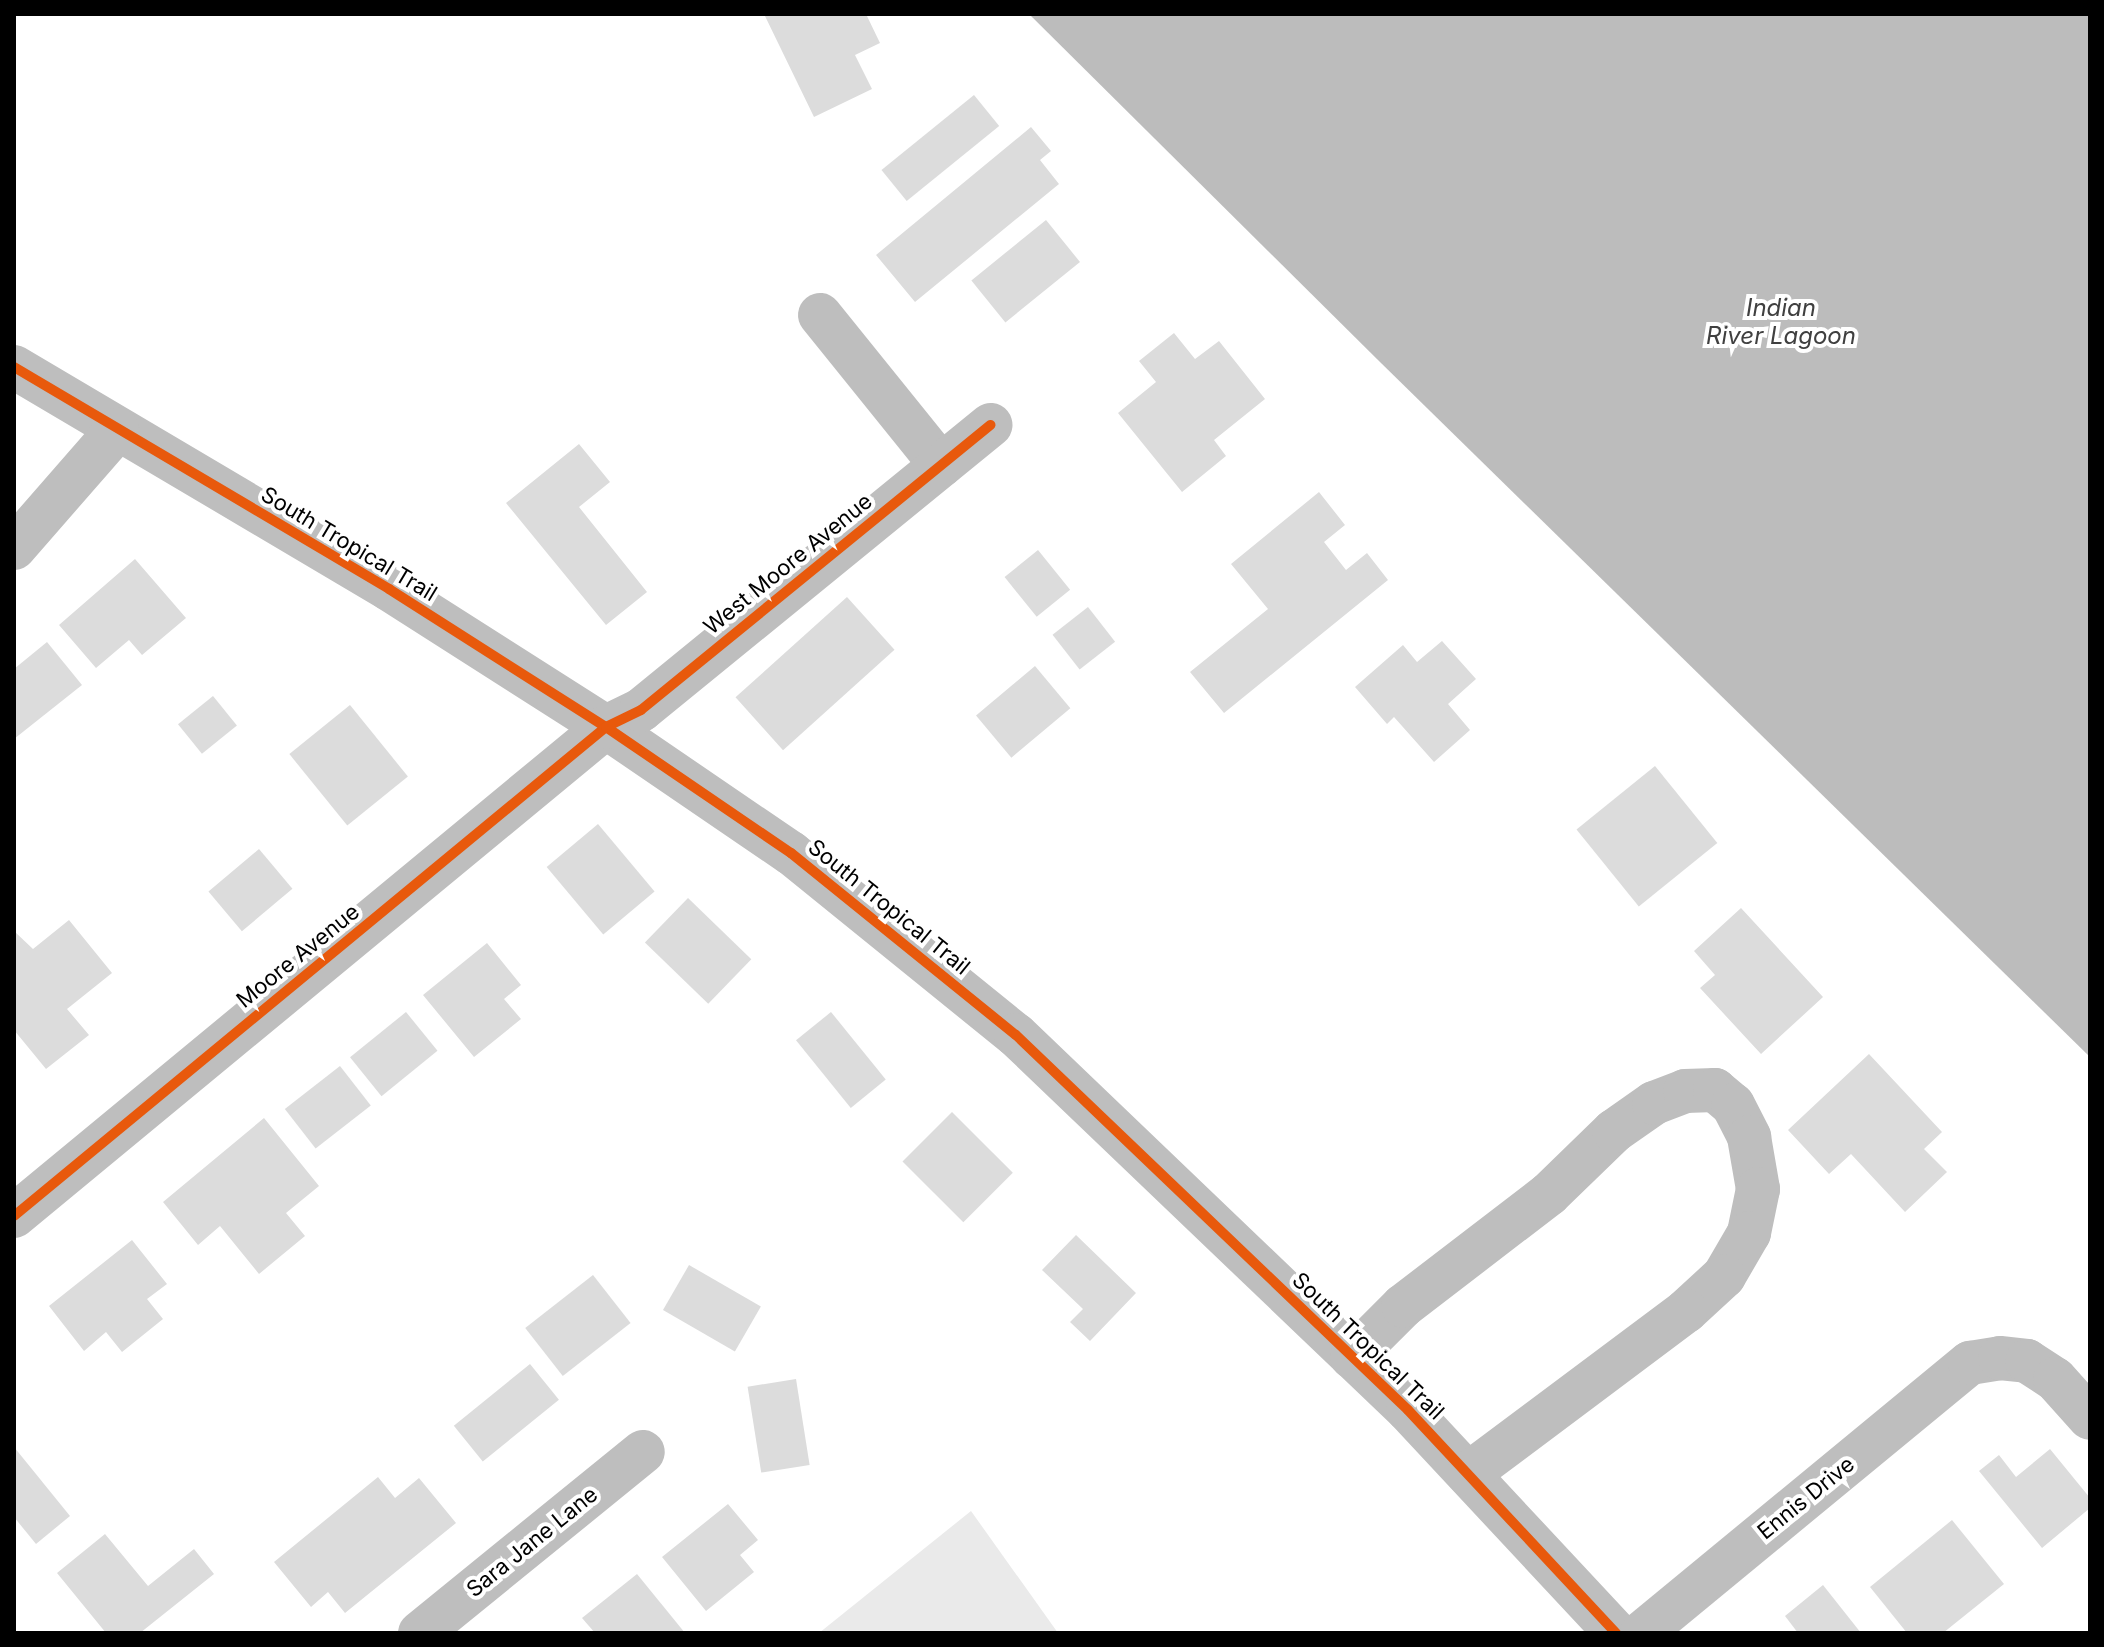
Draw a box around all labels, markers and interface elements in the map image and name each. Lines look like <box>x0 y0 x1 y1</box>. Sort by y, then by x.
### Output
water label: Indian River Lagoon <box>1706 294 1856 350</box>
street label: South Tropical Trail <box>256 481 442 607</box>
street label: West Moore Avenue <box>699 488 877 640</box>
street label: South Tropical Trail <box>803 834 975 980</box>
street label: Moore Avenue <box>231 898 365 1014</box>
street label: South Tropical Trail <box>1287 1267 1449 1425</box>
street label: Ennis Drive <box>1752 1451 1860 1545</box>
street label: Sara Jane Lane <box>461 1481 603 1603</box>

